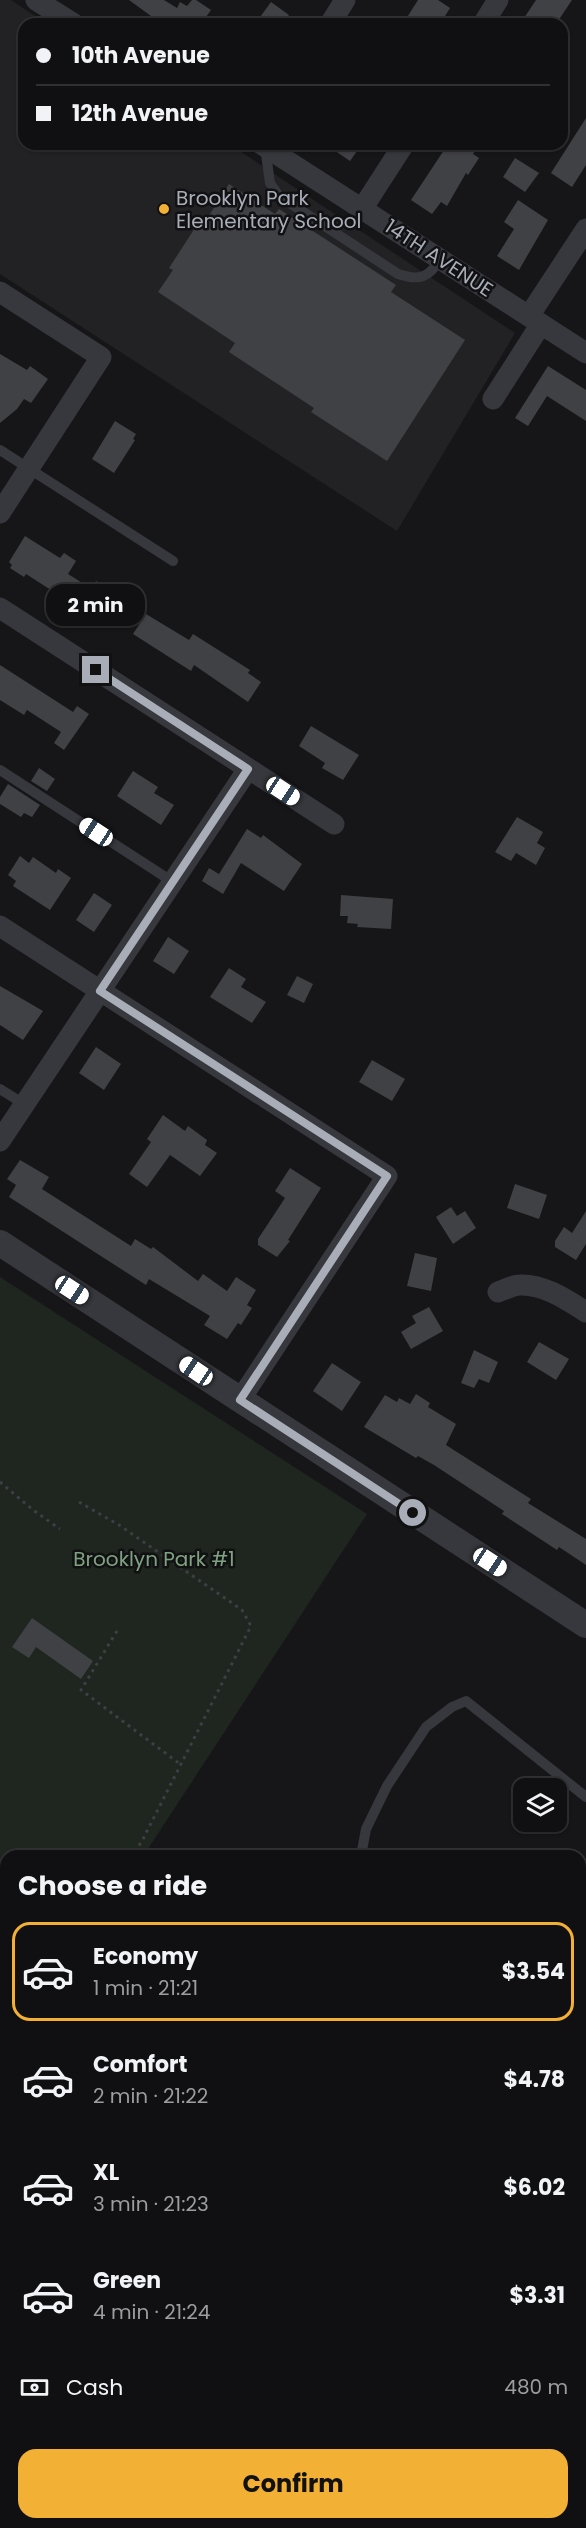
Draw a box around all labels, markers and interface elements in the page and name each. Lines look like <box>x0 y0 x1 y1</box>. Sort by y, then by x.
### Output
text: 10th Avenue <box>72 40 210 71</box>
text: 12th Avenue <box>72 98 208 129</box>
place label: Brooklyn Park Elementary School <box>176 184 361 235</box>
marker: Brooklyn Park Elementary School <box>157 202 171 216</box>
street label: 14TH AVENUE <box>379 212 499 304</box>
callout: 2 min <box>46 583 146 625</box>
text: 2 min <box>67 591 124 619</box>
route end <box>82 656 109 683</box>
car <box>263 774 303 808</box>
car <box>76 815 116 849</box>
car <box>52 1273 92 1307</box>
car <box>176 1353 216 1389</box>
route start <box>399 1499 426 1526</box>
park label: Brooklyn Park #1 <box>73 1545 235 1573</box>
car <box>470 1545 510 1579</box>
map controls <box>513 1778 567 1832</box>
button: layers <box>513 1778 567 1832</box>
text: Choose a ride <box>18 1867 207 1904</box>
text: Economy <box>93 1941 198 1972</box>
icon: car <box>21 1945 75 1999</box>
text: $3.54 <box>502 1956 565 1987</box>
text: 1 min · 21:21 <box>93 1974 198 2002</box>
text: Comfort <box>93 2049 187 2080</box>
icon: car <box>21 2053 75 2107</box>
text: $4.78 <box>503 2064 565 2095</box>
text: 2 min · 21:22 <box>93 2082 208 2110</box>
text: XL <box>93 2157 119 2188</box>
icon: car <box>21 2161 75 2215</box>
text: $6.02 <box>503 2172 565 2203</box>
text: 3 min · 21:23 <box>93 2190 209 2218</box>
text: Green <box>93 2265 161 2296</box>
icon: car <box>21 2269 75 2323</box>
text: $3.31 <box>509 2280 565 2311</box>
text: 4 min · 21:24 <box>93 2298 210 2326</box>
icon: cash <box>18 2371 51 2404</box>
text: Cash <box>66 2372 123 2403</box>
text: 480 m <box>504 2373 568 2401</box>
button: Confirm <box>18 2449 568 2518</box>

